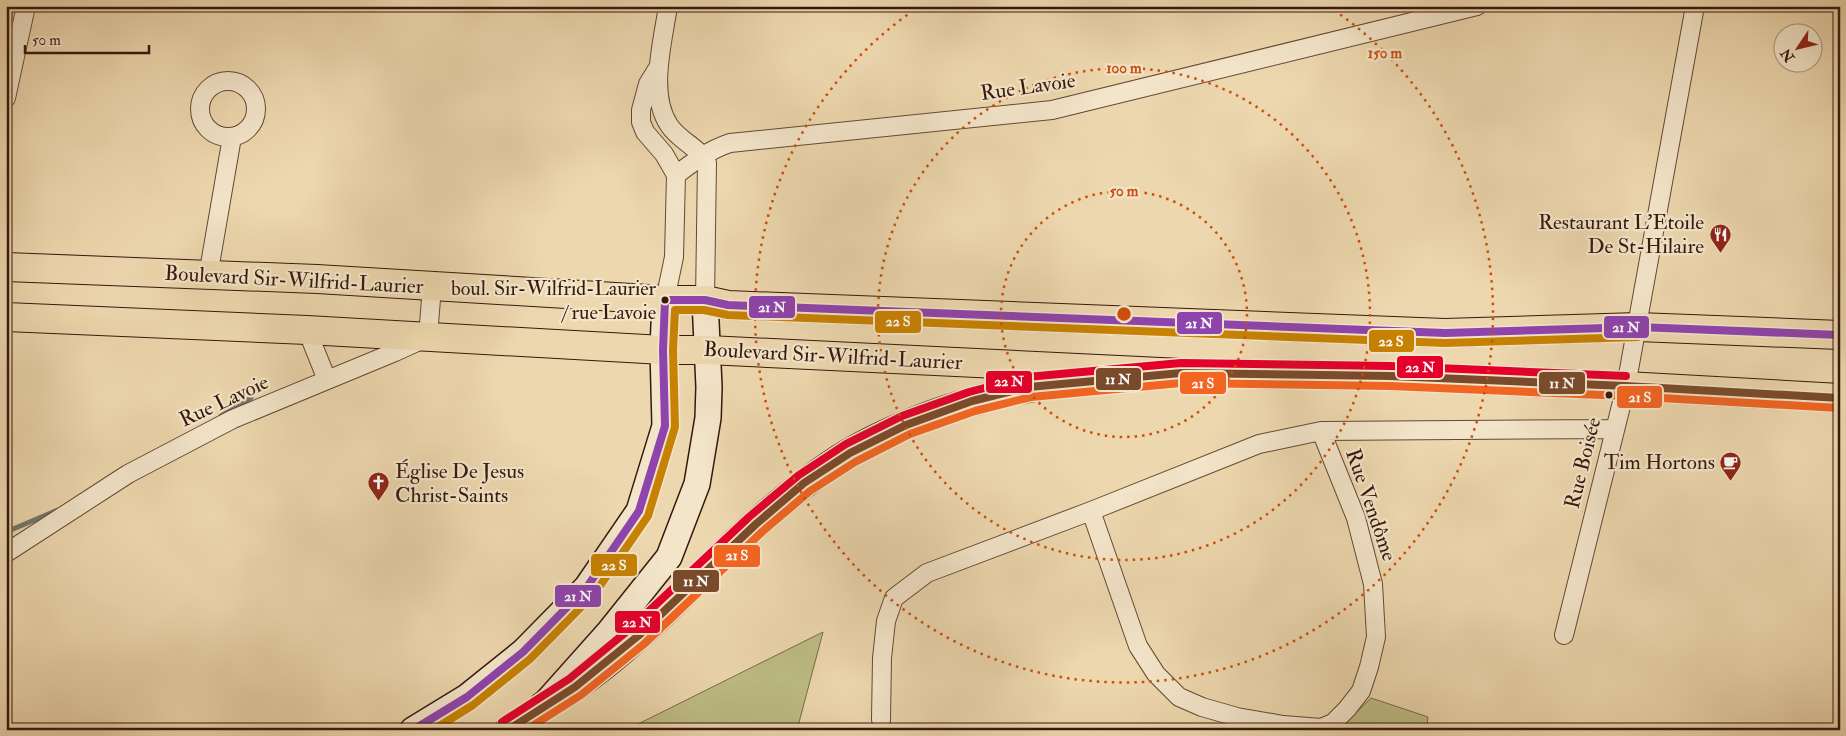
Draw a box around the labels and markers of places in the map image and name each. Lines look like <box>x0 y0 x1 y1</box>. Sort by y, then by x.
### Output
place label: Restaurant L'Etoile De St-Hilaire <box>1538 209 1704 260</box>
restaurant icon: Restaurant L'Etoile De St-Hilaire <box>1708 222 1732 253</box>
place label: boul. Sir-Wilfrid-Laurier / rue Lavoie <box>451 276 657 325</box>
marker: boul. Sir-Wilfrid-Laurier / rue Lavoie <box>660 295 670 305</box>
centre of rings <box>1115 305 1133 323</box>
unlabelled marker <box>1604 390 1614 400</box>
place label: Tim Hortons <box>1604 449 1715 476</box>
cafe icon: Tim Hortons <box>1719 450 1743 481</box>
place label: Église De Jesus Christ-Saints <box>395 458 524 509</box>
church icon: Église De Jesus Christ-Saints <box>367 471 391 502</box>

